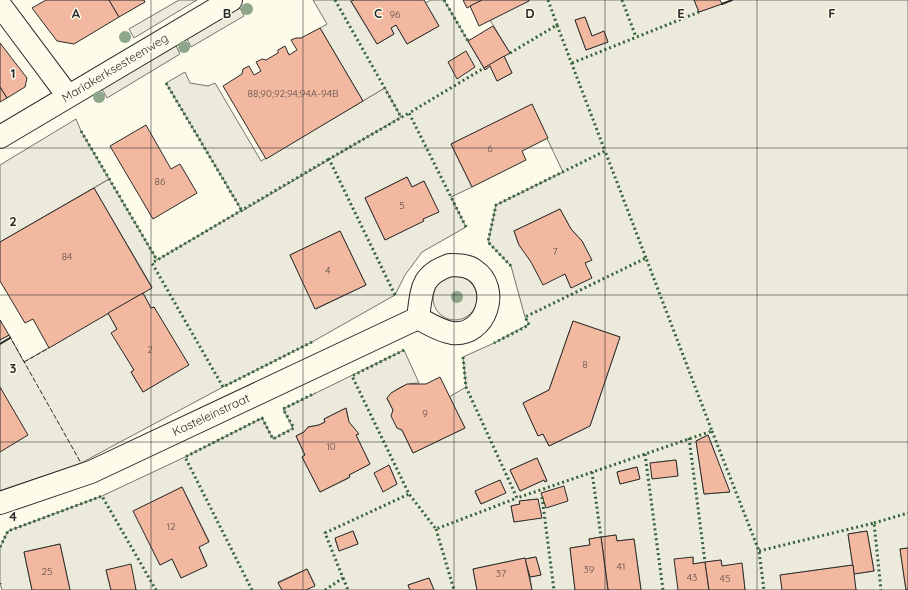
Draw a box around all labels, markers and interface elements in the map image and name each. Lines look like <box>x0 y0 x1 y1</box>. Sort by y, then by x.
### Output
text: A <box>72 5 81 21</box>
text: B <box>223 5 231 21</box>
text: C <box>374 5 382 21</box>
text: D <box>525 5 535 21</box>
text: E <box>677 5 685 21</box>
text: F <box>828 5 836 21</box>
house number: 96 <box>390 8 401 21</box>
street label: Mariakerksesteenweg <box>59 30 171 105</box>
text: 1 <box>10 65 16 81</box>
house number: 88;90;92;94;94A-94B <box>248 87 339 100</box>
house number: 6 <box>487 142 493 155</box>
house number: 86 <box>155 175 166 188</box>
house number: 5 <box>399 199 405 212</box>
text: 2 <box>9 213 17 229</box>
house number: 7 <box>552 245 558 258</box>
house number: 84 <box>62 250 72 263</box>
house number: 4 <box>325 264 331 277</box>
house number: 2 <box>147 343 153 356</box>
house number: 8 <box>582 358 588 371</box>
text: 3 <box>10 360 17 376</box>
street label: Kasteleinstraat <box>170 390 252 439</box>
house number: 9 <box>422 407 428 420</box>
house number: 10 <box>326 440 336 453</box>
text: 4 <box>9 508 17 524</box>
house number: 12 <box>166 520 176 533</box>
house number: 41 <box>617 560 625 573</box>
house number: 39 <box>584 563 595 576</box>
house number: 25 <box>42 565 53 578</box>
house number: 37 <box>496 567 506 580</box>
house number: 43 <box>687 571 697 584</box>
house number: 45 <box>720 572 730 585</box>

